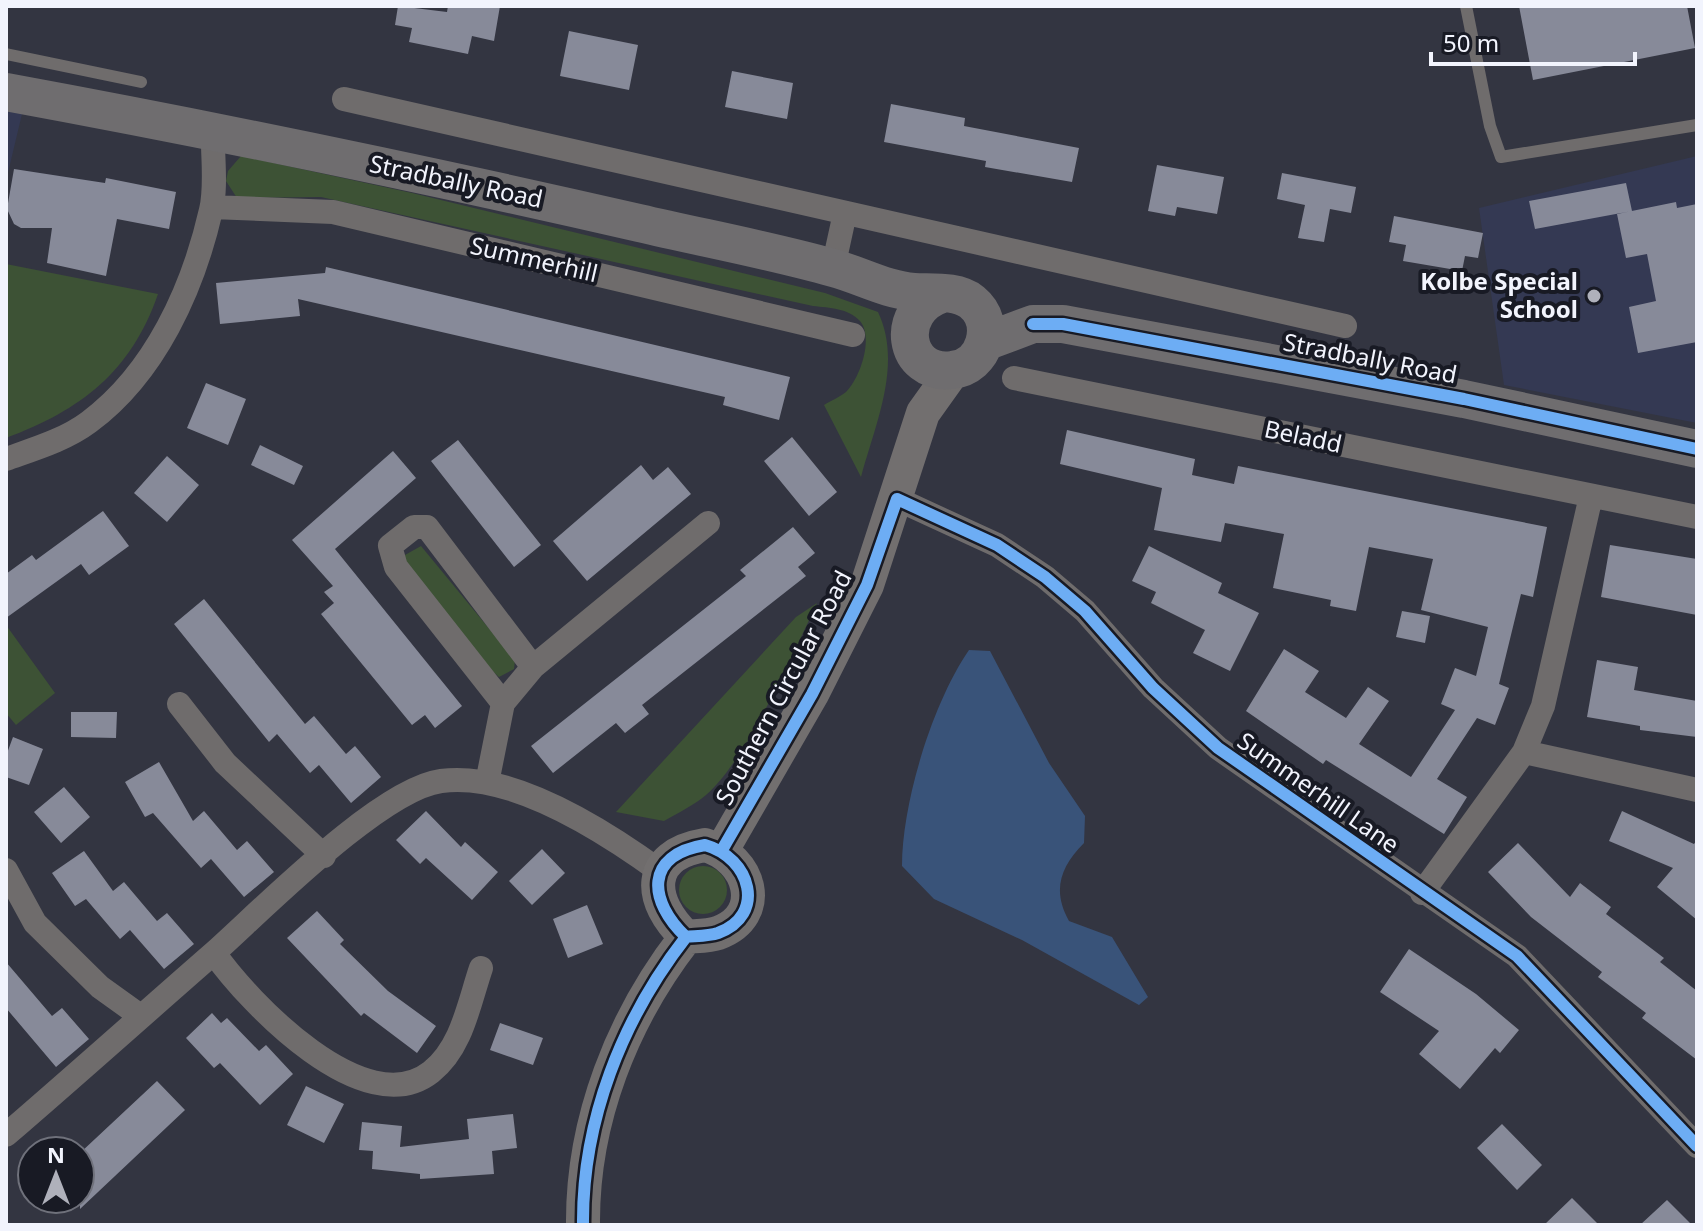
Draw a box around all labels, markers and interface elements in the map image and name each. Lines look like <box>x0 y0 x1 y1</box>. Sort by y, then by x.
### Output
scale bar <box>1431 16 1635 66</box>
text: 50 m <box>1443 26 1499 59</box>
street label: Stradbally Road <box>367 146 546 215</box>
street label: Summerhill <box>467 228 601 289</box>
place label: Kolbe Special School <box>1420 264 1578 325</box>
marker: Kolbe Special School <box>1585 287 1603 305</box>
street label: Stradbally Road <box>1281 325 1460 391</box>
street label: Beladd <box>1262 411 1345 460</box>
street label: Southern Circular Road <box>707 564 859 810</box>
street label: Summerhill Lane <box>1231 724 1406 860</box>
north arrow <box>16 1135 96 1215</box>
text: N <box>47 1139 65 1169</box>

